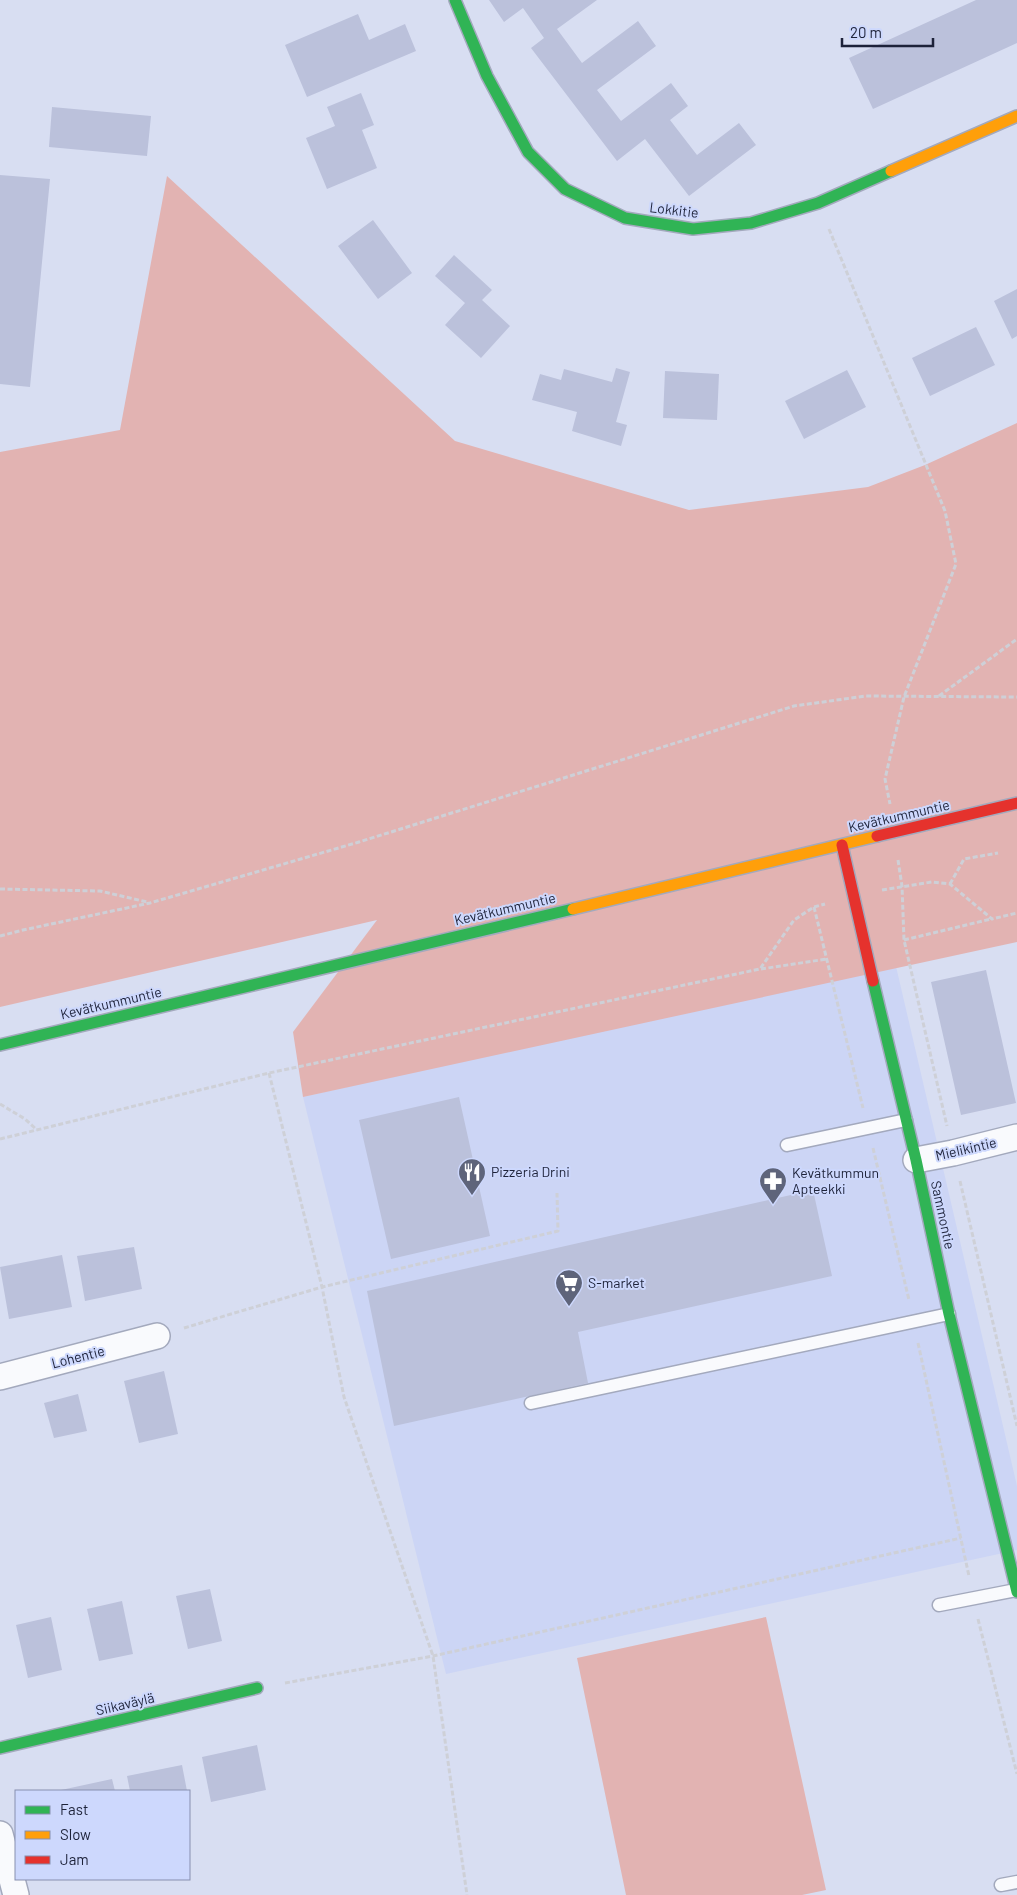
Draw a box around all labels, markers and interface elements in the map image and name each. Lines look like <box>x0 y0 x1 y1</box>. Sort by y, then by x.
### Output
scale bar <box>842 15 933 47</box>
text: 20 m <box>850 23 882 41</box>
street label: Lokkitie <box>649 198 700 221</box>
street label: Kevätkummuntie <box>847 796 951 835</box>
street label: Kevätkummuntie <box>453 889 557 928</box>
street label: Kevätkummuntie <box>59 983 163 1022</box>
street label: Mielikintie <box>934 1133 998 1164</box>
restaurant icon: Pizzeria Drini <box>457 1157 487 1196</box>
place label: Pizzeria Drini <box>491 1163 570 1180</box>
place label: Kevätkummun Apteekki <box>792 1164 879 1197</box>
pharmacy icon: Kevätkummun Apteekki <box>758 1166 788 1205</box>
street label: Sammontie <box>928 1179 959 1251</box>
supermarket icon: S-market <box>554 1268 584 1307</box>
place label: S-market <box>588 1274 645 1291</box>
street label: Lohentie <box>50 1342 106 1371</box>
street label: Siikaväylä <box>94 1689 156 1719</box>
legend <box>15 1790 190 1880</box>
text: Fast <box>60 1800 88 1818</box>
text: Slow <box>60 1825 91 1843</box>
text: Jam <box>60 1850 89 1868</box>

